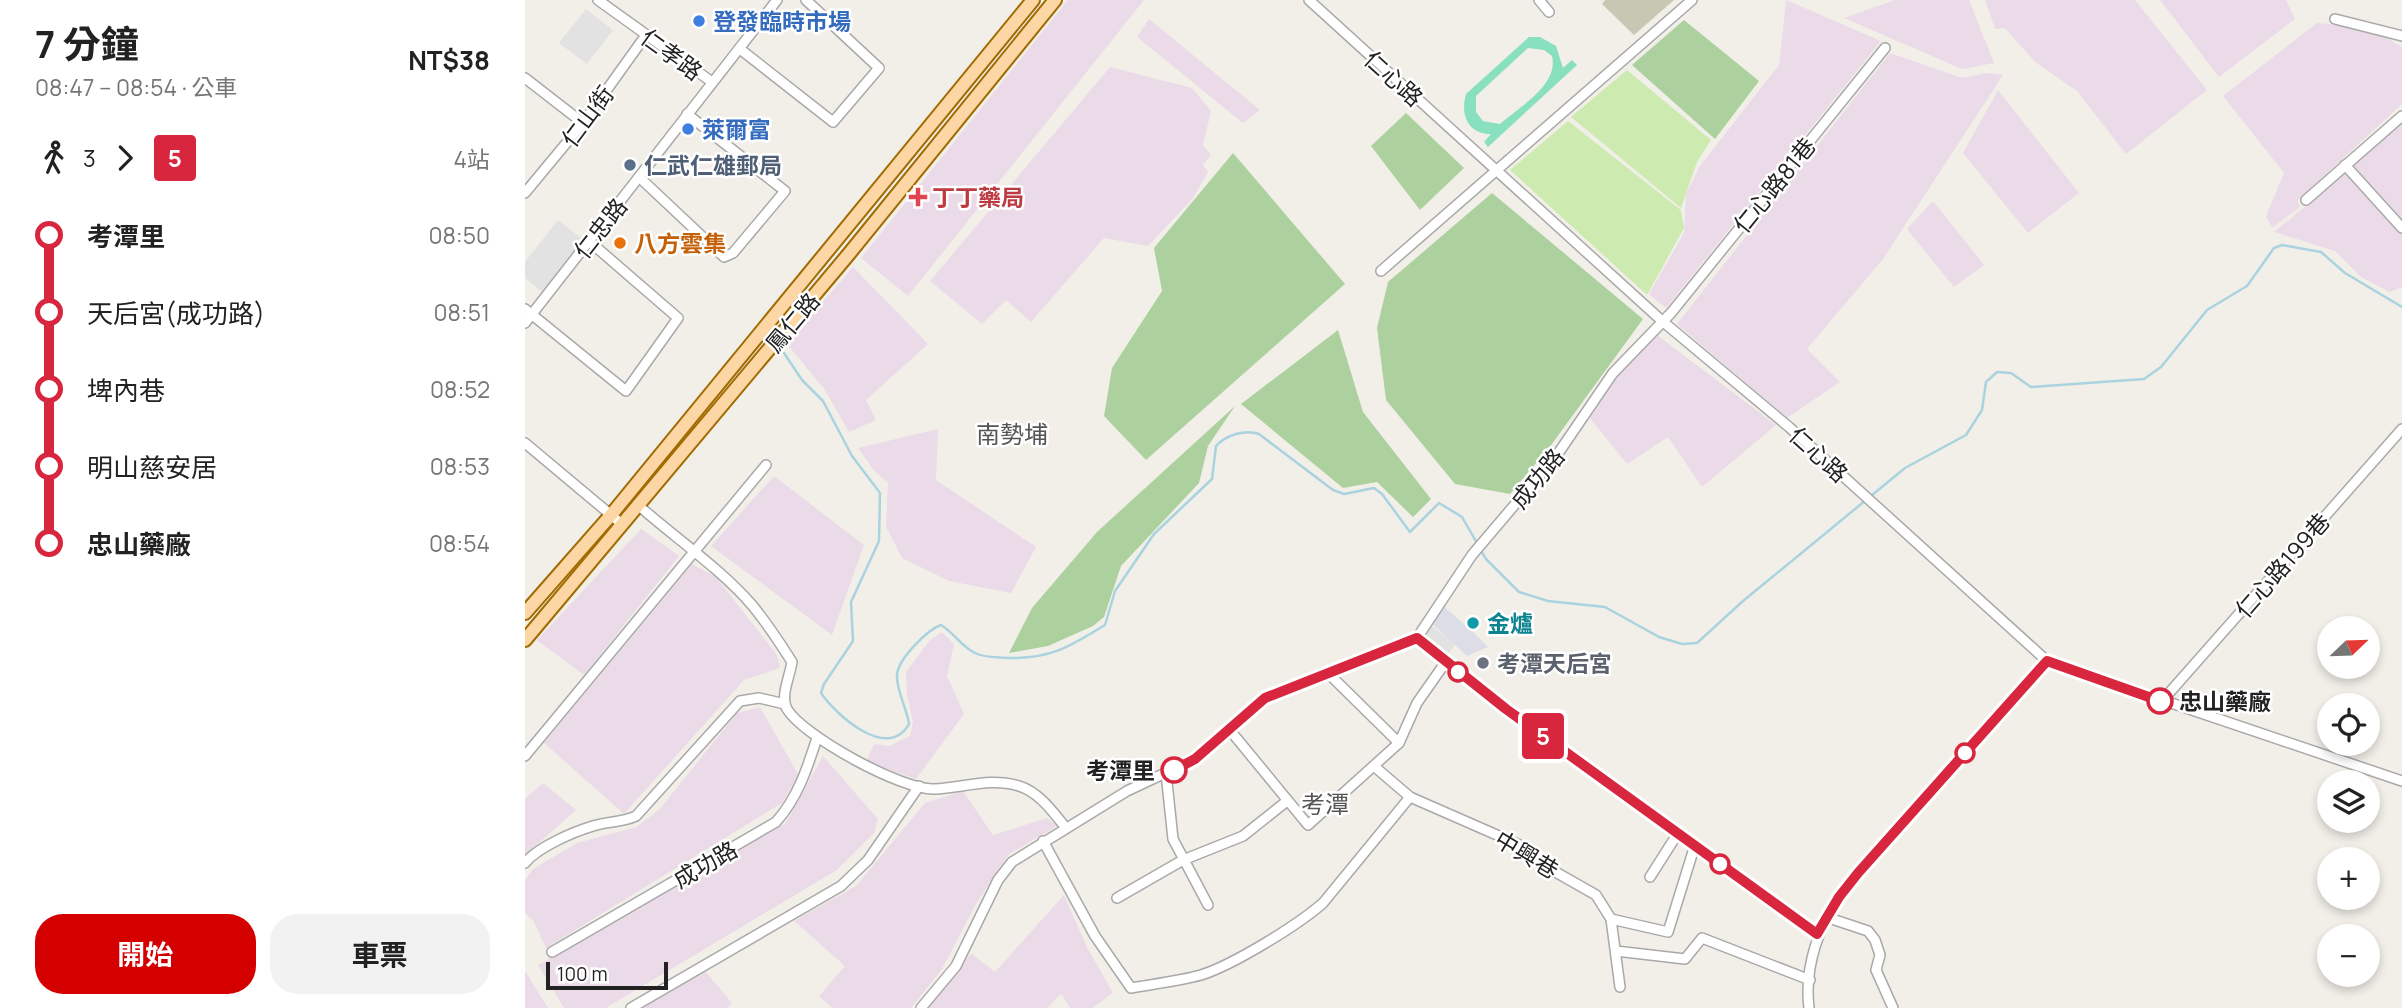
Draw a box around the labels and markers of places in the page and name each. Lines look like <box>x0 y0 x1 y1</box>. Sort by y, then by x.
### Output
place label: 登發臨時市場 <box>713 5 851 37</box>
marker: 登發臨時市場 <box>691 13 707 29</box>
place label: 萊爾富 <box>702 113 771 145</box>
marker: 萊爾富 <box>680 121 696 137</box>
place label: 仁武仁雄郵局 <box>644 149 782 181</box>
marker: 仁武仁雄郵局 <box>622 157 638 173</box>
place label: 丁丁藥局 <box>932 181 1024 213</box>
marker: 丁丁藥局 <box>910 189 926 205</box>
place label: 八方雲集 <box>634 227 726 259</box>
marker: 八方雲集 <box>612 235 628 251</box>
place label: 金爐 <box>1487 607 1533 639</box>
marker: 金爐 <box>1465 615 1481 631</box>
place label: 考潭天后宮 <box>1497 647 1612 679</box>
marker: 考潭天后宮 <box>1475 655 1491 671</box>
unlabelled marker <box>1448 662 1468 682</box>
place label: 忠山藥廠 <box>2179 685 2271 717</box>
marker: 忠山藥廠 <box>2147 688 2173 714</box>
unlabelled marker <box>1955 743 1975 763</box>
place label: 考潭里 <box>1086 754 1155 786</box>
marker: 考潭里 <box>1161 757 1187 783</box>
unlabelled marker <box>1710 854 1730 874</box>

